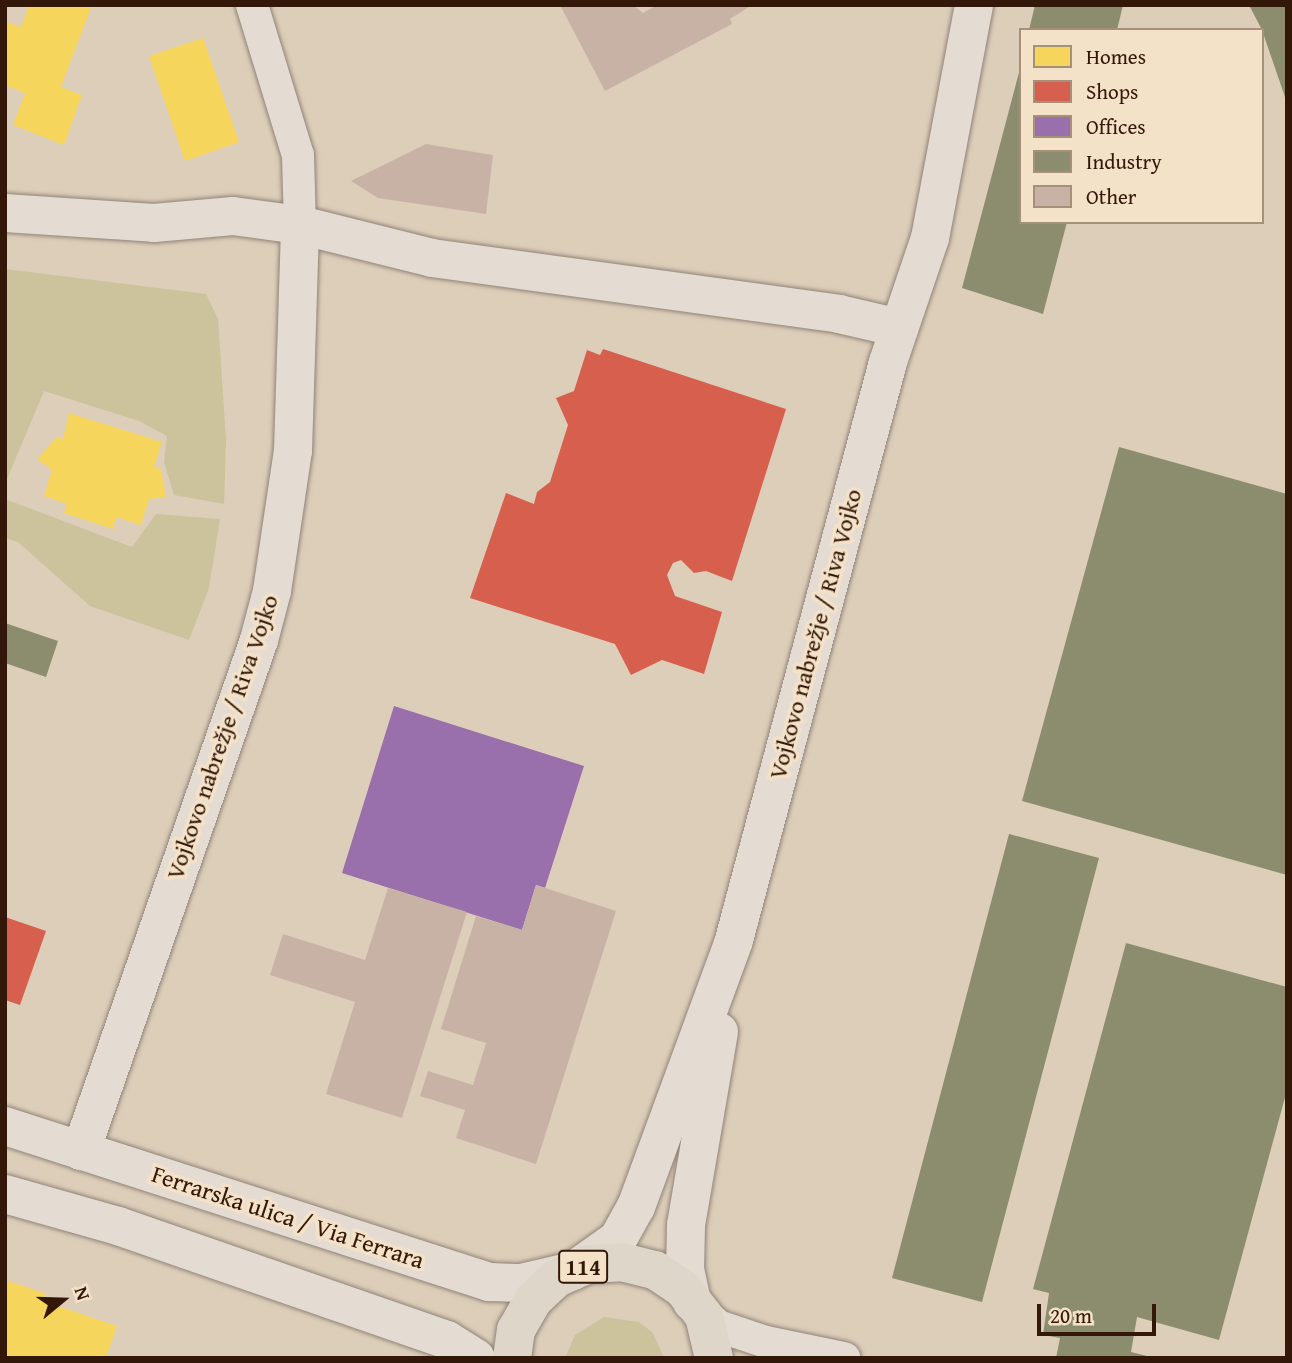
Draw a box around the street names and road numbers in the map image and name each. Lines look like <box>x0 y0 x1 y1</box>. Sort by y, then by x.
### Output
street label: Vojkovo nabrežje / Riva Vojko <box>762 486 868 782</box>
street label: Vojkovo nabrežje / Riva Vojko <box>160 591 284 883</box>
street label: Ferrarska ulica / Via Ferrara <box>148 1159 428 1275</box>
road number: 114 <box>557 1248 609 1286</box>

